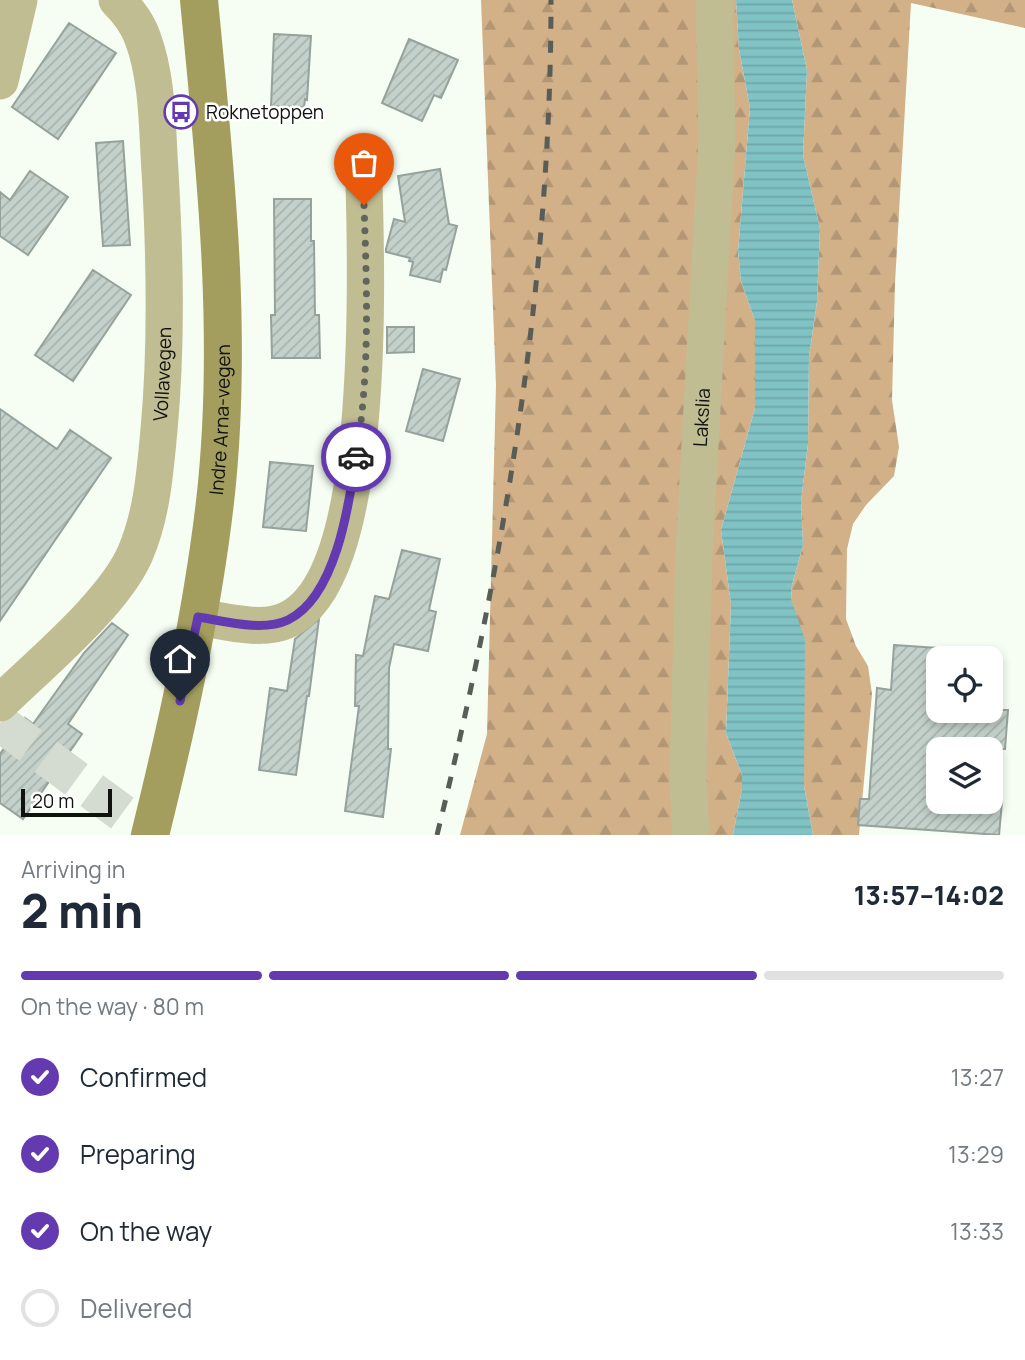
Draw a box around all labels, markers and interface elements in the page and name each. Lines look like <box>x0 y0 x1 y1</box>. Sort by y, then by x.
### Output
bus stop icon: Roknetoppen <box>162 93 200 131</box>
place label: Roknetoppen <box>206 99 324 125</box>
pin <box>334 133 394 205</box>
icon: bag <box>345 144 383 182</box>
street label: Vollavegen <box>147 327 177 422</box>
street label: Indre Arna-vegen <box>203 344 236 496</box>
street label: Lakslia <box>687 387 716 448</box>
courier <box>321 422 391 492</box>
icon: car <box>337 438 375 476</box>
pin <box>150 629 210 701</box>
icon: home <box>161 640 199 678</box>
map controls <box>926 646 1003 814</box>
button: locate <box>926 646 1003 723</box>
button: layers <box>926 737 1003 814</box>
scale bar <box>21 786 112 818</box>
text: 20 m <box>32 788 74 814</box>
text: Arriving in <box>21 853 126 885</box>
text: 13:57–14:02 <box>854 877 1004 913</box>
text: 2 min <box>21 879 143 942</box>
text: On the way · 80 m <box>21 990 204 1022</box>
icon: check <box>21 1058 59 1096</box>
text: Confirmed <box>80 1059 207 1095</box>
text: 13:27 <box>951 1061 1004 1093</box>
icon: check <box>21 1135 59 1173</box>
text: Preparing <box>80 1136 196 1172</box>
text: 13:29 <box>948 1138 1004 1170</box>
icon: check <box>21 1212 59 1250</box>
text: On the way <box>80 1213 212 1249</box>
text: 13:33 <box>950 1215 1004 1247</box>
text: Delivered <box>80 1290 192 1326</box>

